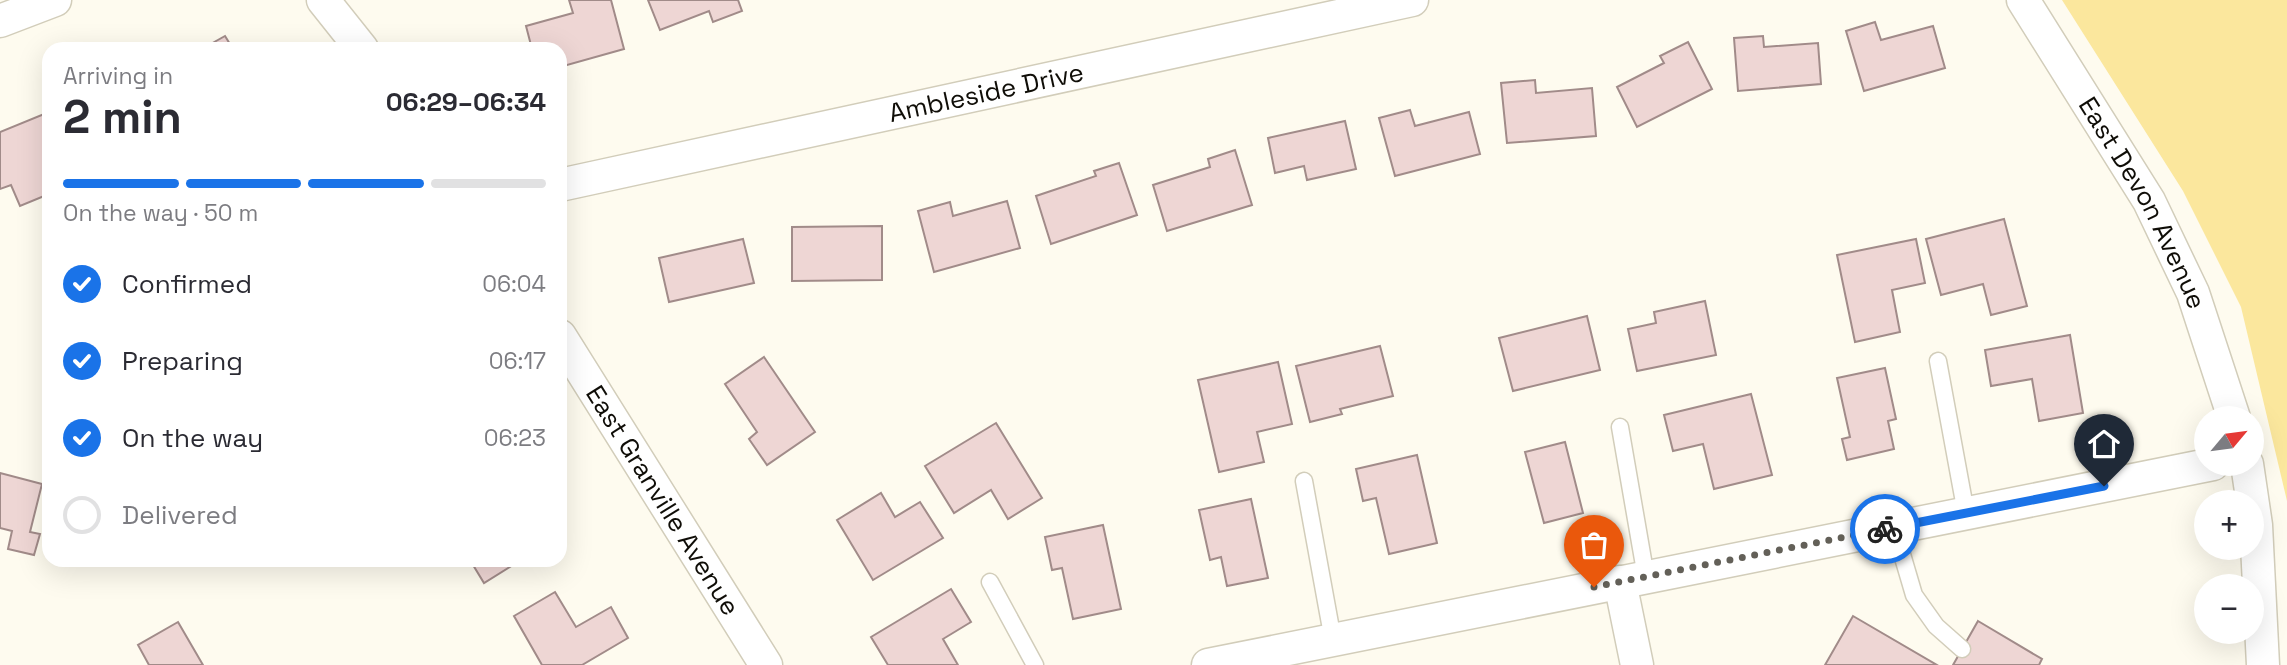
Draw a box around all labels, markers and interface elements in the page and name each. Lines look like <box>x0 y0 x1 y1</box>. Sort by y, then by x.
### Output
street label: Ambleside Drive <box>885 55 1087 130</box>
text: Arriving in <box>63 61 173 91</box>
text: 06:29–06:34 <box>386 85 546 119</box>
text: 2 min <box>63 88 182 146</box>
street label: East Devon Avenue <box>2071 90 2214 313</box>
text: On the way · 50 m <box>63 198 258 228</box>
icon: check <box>63 265 101 303</box>
text: Confirmed <box>122 267 252 301</box>
text: 06:04 <box>482 269 546 299</box>
icon: check <box>63 342 101 380</box>
text: Preparing <box>122 344 243 378</box>
text: 06:17 <box>489 346 546 376</box>
street label: East Granville Avenue <box>578 379 748 622</box>
north arrow <box>2194 406 2264 476</box>
map controls <box>2194 406 2264 644</box>
pin <box>2074 414 2134 486</box>
icon: check <box>63 419 101 457</box>
text: On the way <box>122 421 263 455</box>
text: 06:23 <box>484 423 546 453</box>
icon: home <box>2085 425 2123 463</box>
button: + <box>2194 490 2264 560</box>
courier <box>1850 494 1920 564</box>
text: Delivered <box>122 498 238 532</box>
icon: bike <box>1866 510 1904 548</box>
pin <box>1564 515 1624 587</box>
icon: bag <box>1575 526 1613 564</box>
button: − <box>2194 574 2264 644</box>

